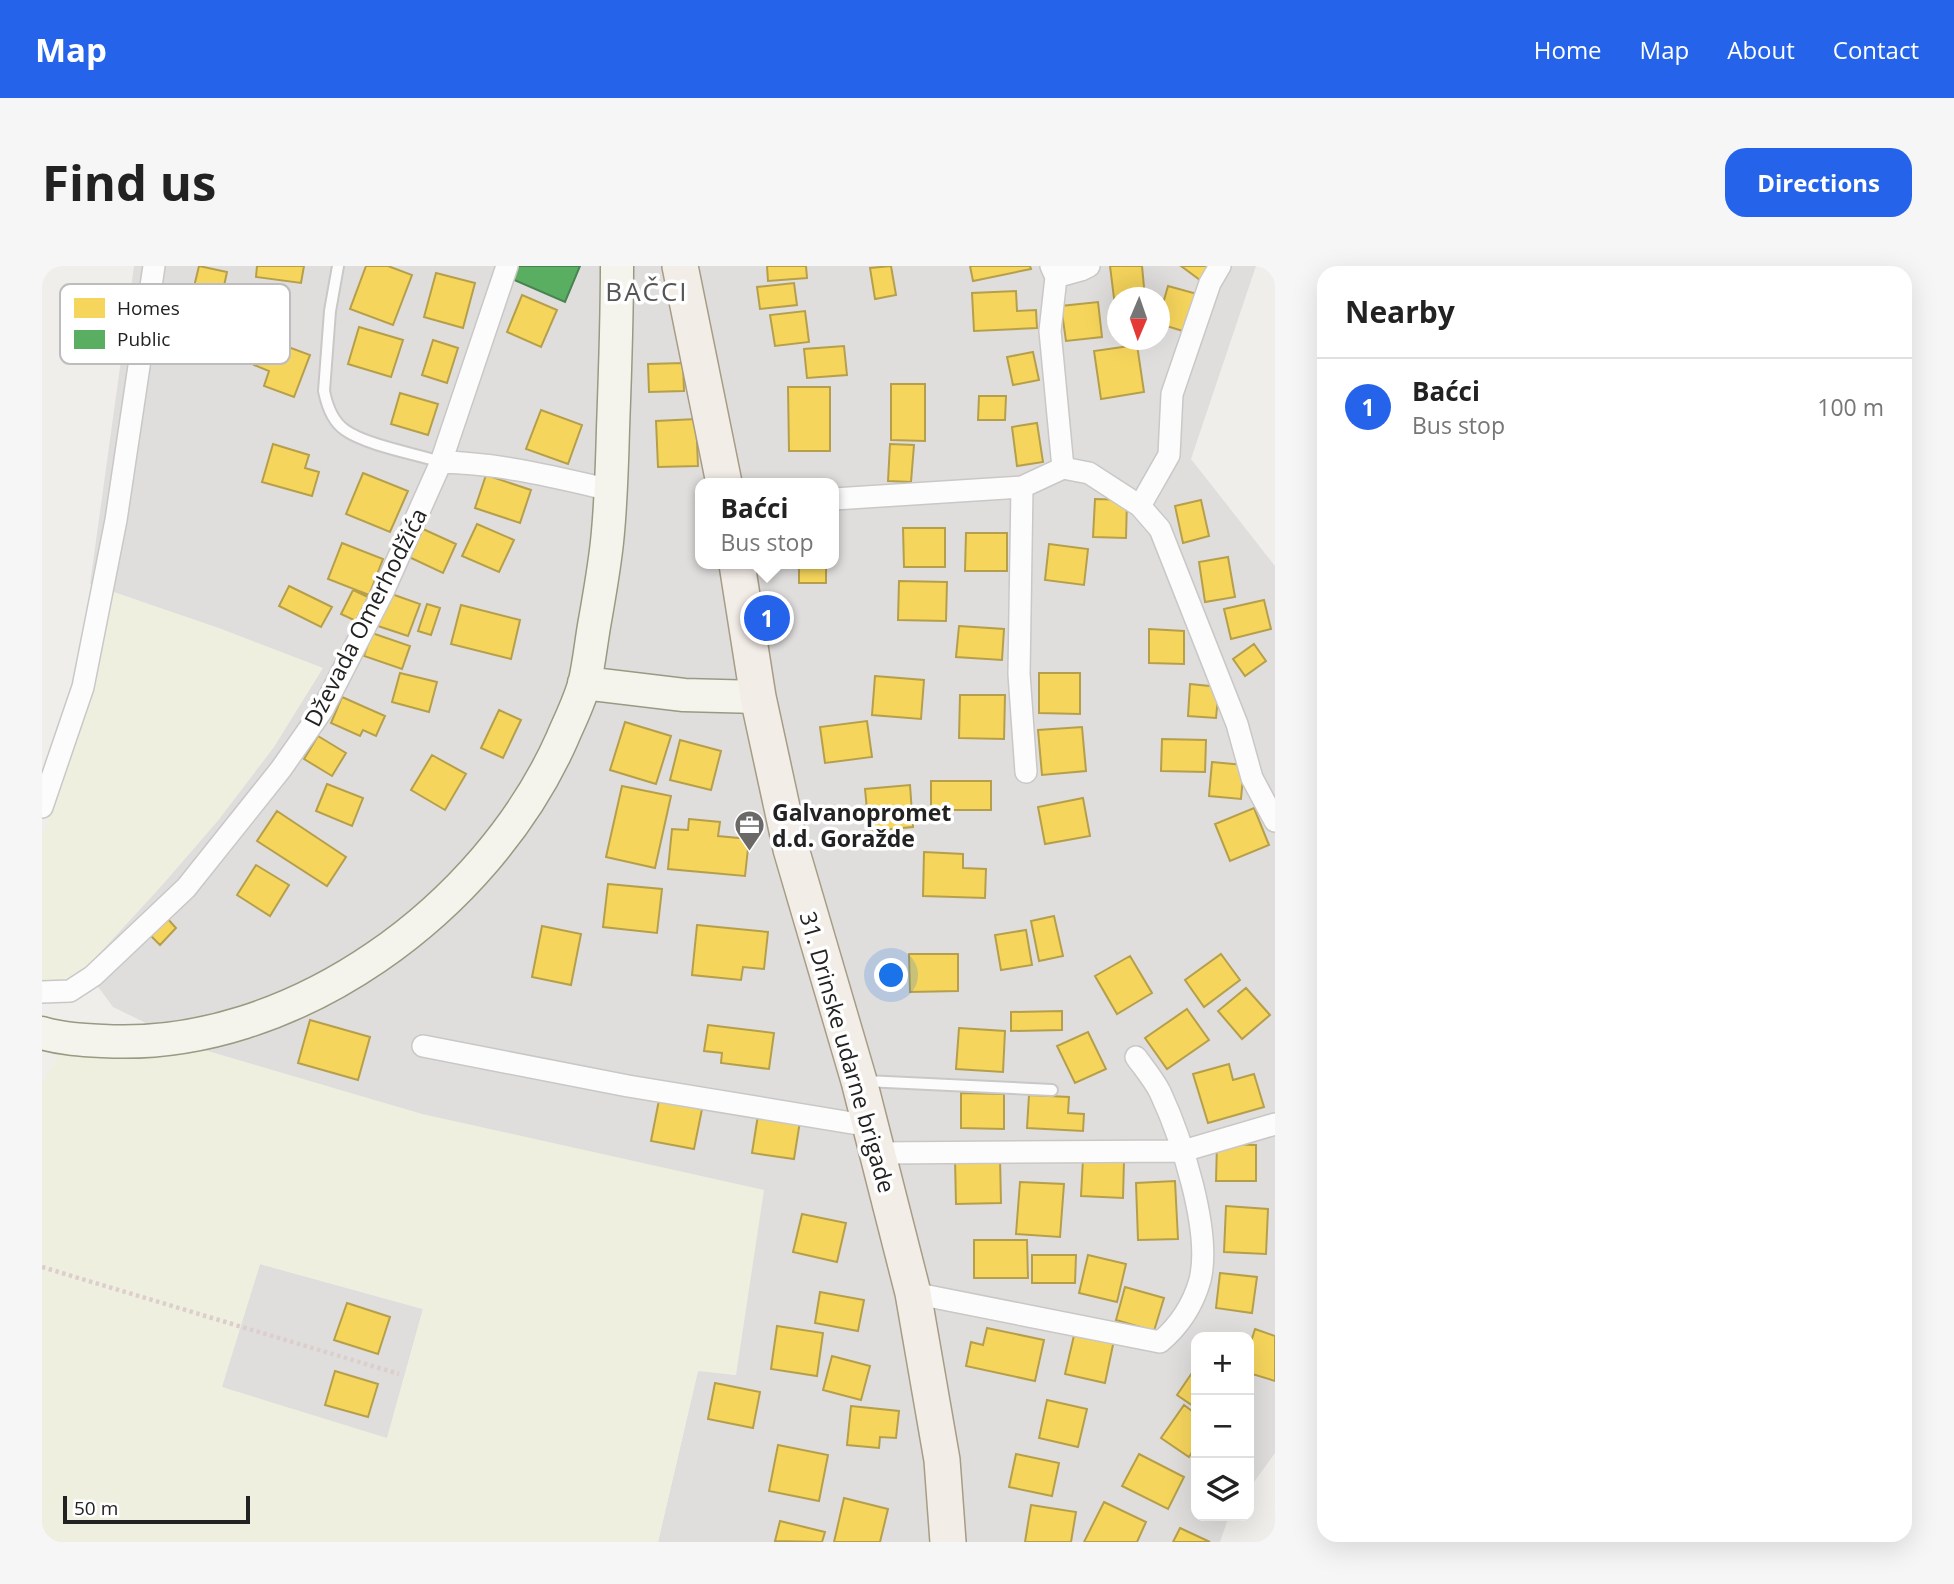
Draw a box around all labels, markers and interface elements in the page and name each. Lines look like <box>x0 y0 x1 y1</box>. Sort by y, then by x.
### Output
text: Map <box>35 27 107 72</box>
text: Home <box>1534 33 1602 66</box>
text: Map <box>1640 33 1689 66</box>
text: About <box>1727 33 1795 66</box>
text: Contact <box>1833 33 1919 66</box>
button: Directions <box>1725 148 1912 217</box>
text: Find us <box>42 149 216 215</box>
district label: BAČCI <box>605 273 689 309</box>
legend <box>60 284 290 364</box>
north arrow <box>1107 287 1170 350</box>
text: Nearby <box>1345 291 1455 332</box>
text: Homes <box>117 295 180 321</box>
text: Public <box>117 326 170 352</box>
text: Baćci <box>1412 373 1480 409</box>
text: 1 <box>1361 391 1375 423</box>
text: 100 m <box>1817 391 1884 423</box>
text: Bus stop <box>1412 409 1505 441</box>
popup <box>695 478 839 569</box>
text: Baćci <box>721 490 788 526</box>
street label: Dževada Omerhodžića <box>296 502 434 732</box>
text: Bus stop <box>721 526 813 558</box>
pin: 1 <box>744 592 790 644</box>
place label: Galvanopromet d.d. Goražde <box>772 796 951 854</box>
office icon: Galvanopromet d.d. Goražde <box>732 808 766 852</box>
street label: 31. Drinske udarne brigade <box>792 908 904 1196</box>
your location <box>874 958 908 992</box>
map controls <box>1191 1332 1254 1521</box>
button: + <box>1191 1332 1254 1395</box>
button: − <box>1191 1395 1254 1458</box>
button: layers <box>1191 1458 1254 1521</box>
scale bar <box>63 1493 250 1525</box>
text: 50 m <box>74 1495 118 1521</box>

